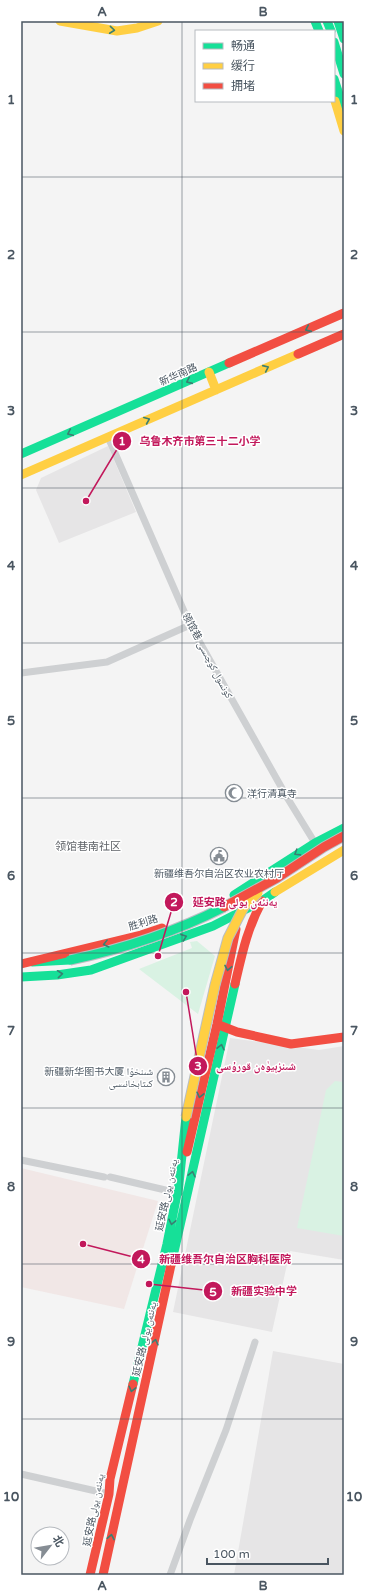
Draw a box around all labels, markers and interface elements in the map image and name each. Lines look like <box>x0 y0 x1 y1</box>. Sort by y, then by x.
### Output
text: A <box>97 4 107 20</box>
text: B <box>258 4 268 20</box>
one-way arrow <box>109 25 115 34</box>
legend <box>195 30 335 102</box>
text: 畅通 <box>231 39 255 53</box>
text: 缓行 <box>231 59 255 73</box>
text: 拥堵 <box>231 79 255 93</box>
text: 1 <box>7 92 15 108</box>
text: 1 <box>350 92 358 108</box>
text: 2 <box>7 247 15 263</box>
text: 2 <box>350 247 358 263</box>
one-way arrow <box>305 324 312 332</box>
street label: 新华南路 <box>158 361 199 389</box>
one-way arrow <box>261 365 269 373</box>
one-way arrow <box>186 376 194 384</box>
text: 3 <box>7 403 15 419</box>
text: 3 <box>350 403 358 419</box>
one-way arrow <box>142 417 150 425</box>
one-way arrow <box>67 428 74 436</box>
callout: 乌鲁木齐市第三十二小学 <box>112 430 269 453</box>
text: 1 <box>118 434 126 448</box>
text: 乌鲁木齐市第三十二小学 <box>140 435 261 448</box>
text: 4 <box>7 558 16 574</box>
text: 4 <box>350 558 359 574</box>
street label: 领馆巷 كونسول كوچىسى <box>179 610 235 701</box>
text: 5 <box>7 713 15 729</box>
text: 5 <box>350 713 358 729</box>
mosque icon: 洋行清真寺 <box>224 783 244 803</box>
place label: 洋行清真寺 <box>247 788 297 800</box>
district label: 领馆巷南社区 <box>55 840 121 853</box>
public building icon: 新疆维吾尔自治区农业农村厅 <box>209 846 229 866</box>
one-way arrow <box>294 849 301 856</box>
text: 6 <box>7 868 15 884</box>
place label: 新疆维吾尔自治区农业农村厅 <box>154 868 284 880</box>
text: 6 <box>350 868 358 884</box>
callout: 延安路 يەنئەن يولى <box>164 891 285 914</box>
text: 2 <box>170 895 178 909</box>
text: 延安路 يەنئەن يولى <box>193 896 278 910</box>
street label: 胜利路 <box>127 913 159 933</box>
one-way arrow <box>180 933 187 942</box>
one-way arrow <box>102 939 109 948</box>
one-way arrow <box>225 965 233 971</box>
one-way arrow <box>57 970 63 979</box>
text: 7 <box>7 1023 15 1039</box>
text: 7 <box>350 1023 358 1039</box>
one-way arrow <box>216 1044 224 1050</box>
callout: شىنزېيۈەن قورۇسى <box>188 1055 304 1078</box>
text: 3 <box>194 1059 202 1073</box>
text: شىنزېيۈەن قورۇسى <box>216 1060 296 1074</box>
place label: 新疆新华图书大厦 شىنخۇا كىتابخانىسى <box>44 1066 153 1090</box>
building icon: 新疆新华图书大厦 شىنخۇا كىتابخانىسى <box>156 1067 176 1087</box>
one-way arrow <box>197 1092 205 1098</box>
street label: 延安路يەنئەن يولى <box>153 1158 181 1233</box>
one-way arrow <box>187 1170 195 1177</box>
text: 8 <box>7 1179 15 1195</box>
text: 8 <box>350 1179 358 1195</box>
one-way arrow <box>168 1219 176 1225</box>
callout: 新疆维吾尔自治区胸科医院 <box>131 1247 299 1270</box>
text: 4 <box>137 1252 145 1266</box>
text: 新疆维吾尔自治区胸科医院 <box>159 1253 291 1266</box>
callout: 新疆实验中学 <box>203 1280 305 1303</box>
text: 5 <box>209 1285 217 1299</box>
text: 新疆实验中学 <box>231 1285 297 1298</box>
street label: 延安路 يەنئەن يولى <box>131 1301 159 1378</box>
text: 9 <box>7 1334 15 1350</box>
text: 9 <box>350 1334 358 1350</box>
one-way arrow <box>150 1338 158 1345</box>
one-way arrow <box>128 1386 136 1392</box>
street label: 延安路يەنئەن يولى <box>81 1473 107 1548</box>
text: 10 <box>3 1489 19 1505</box>
text: 10 <box>346 1489 362 1505</box>
north arrow <box>30 1526 70 1566</box>
text: 北 <box>50 1533 67 1549</box>
one-way arrow <box>106 1534 115 1540</box>
scale bar <box>207 1540 328 1566</box>
text: 100 m <box>213 1547 250 1561</box>
text: A <box>97 1578 107 1594</box>
text: B <box>258 1578 268 1594</box>

